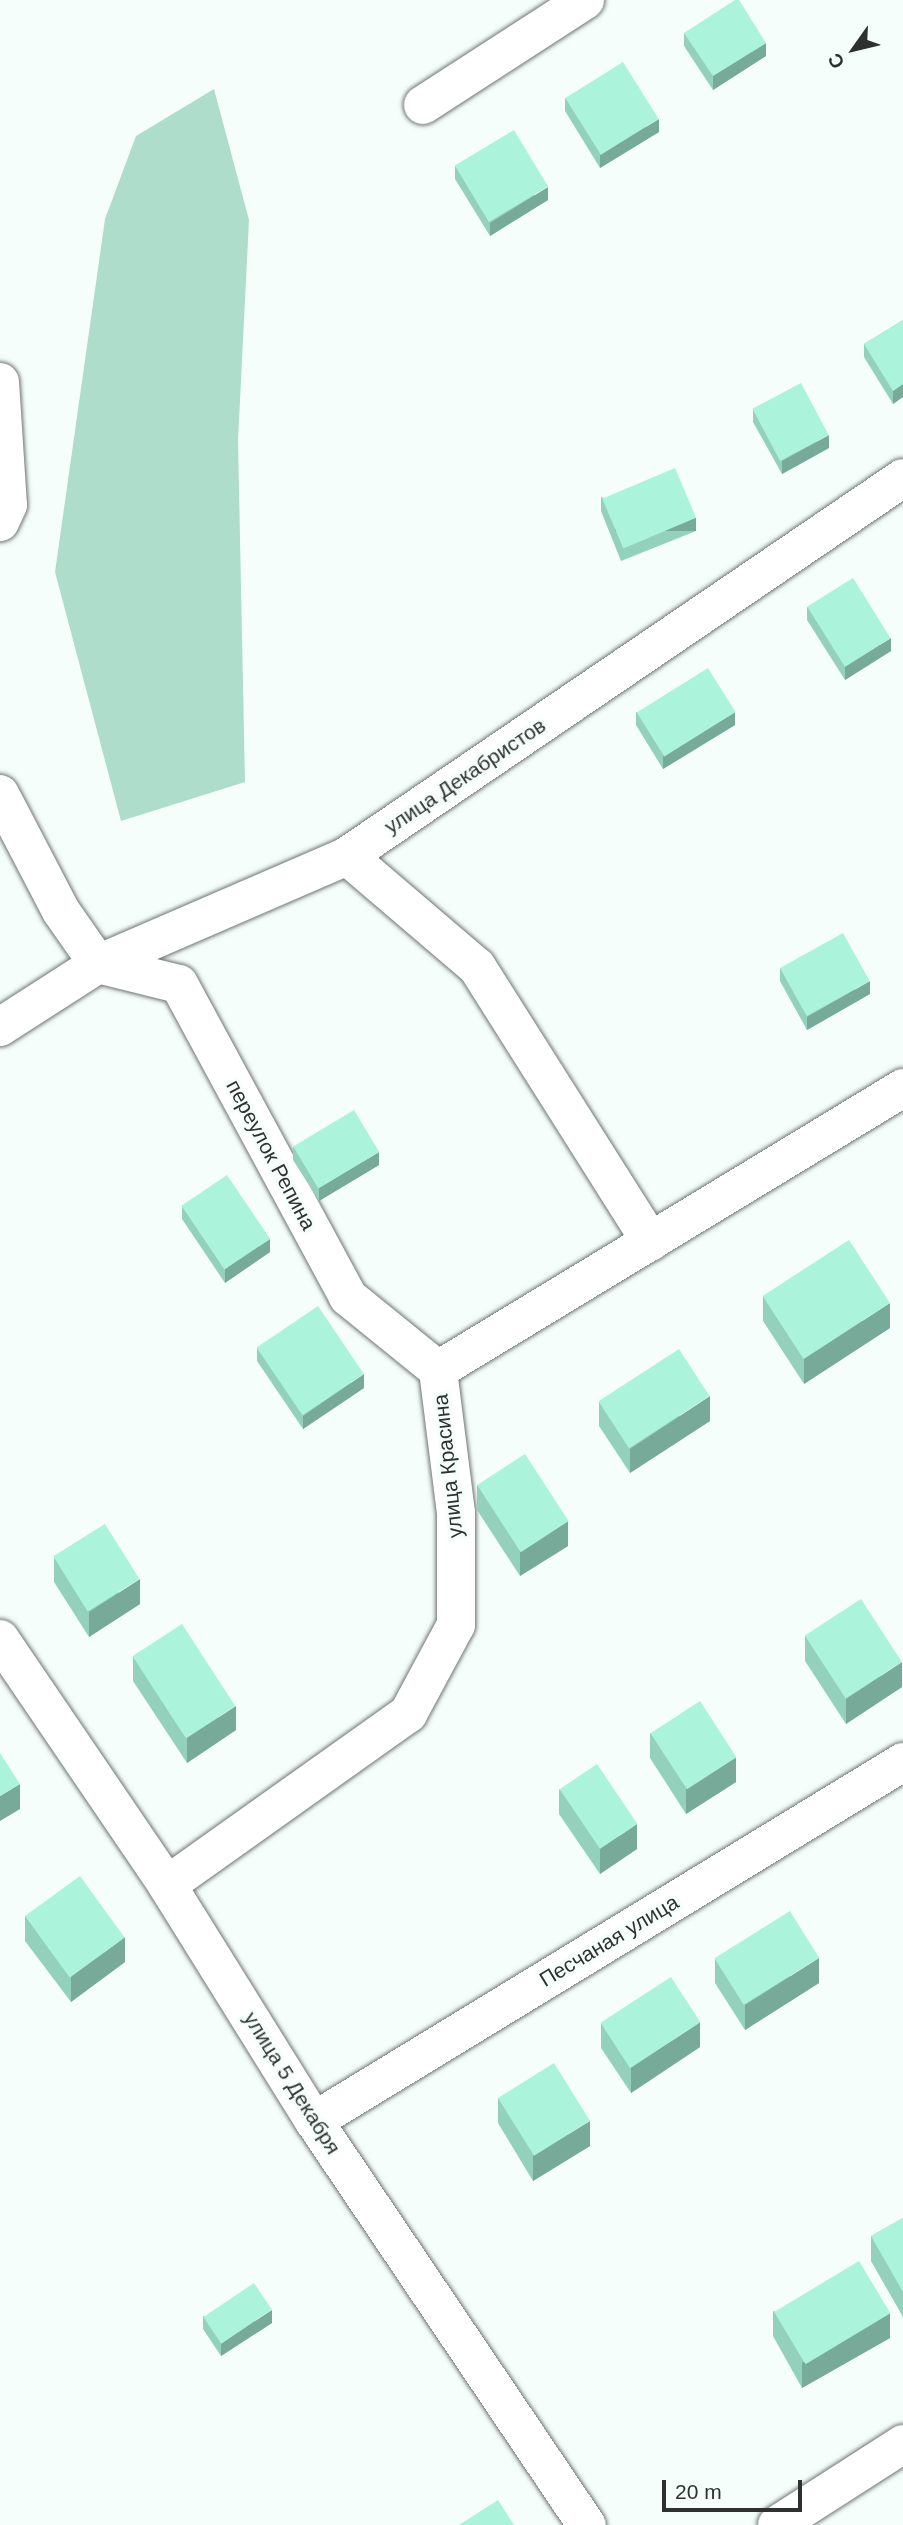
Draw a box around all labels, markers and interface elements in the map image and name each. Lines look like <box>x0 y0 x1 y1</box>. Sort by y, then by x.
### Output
north arrow <box>819 14 889 84</box>
text: С <box>824 49 849 73</box>
street label: улица Декабристов <box>380 713 550 839</box>
street label: переулок Репина <box>221 1076 321 1234</box>
street label: улица Красина <box>428 1393 468 1539</box>
street label: Песчаная улица <box>535 1890 683 1992</box>
street label: улица 5 Декабря <box>238 2007 346 2159</box>
scale bar <box>665 2466 805 2510</box>
text: 20 m <box>675 2480 722 2503</box>

